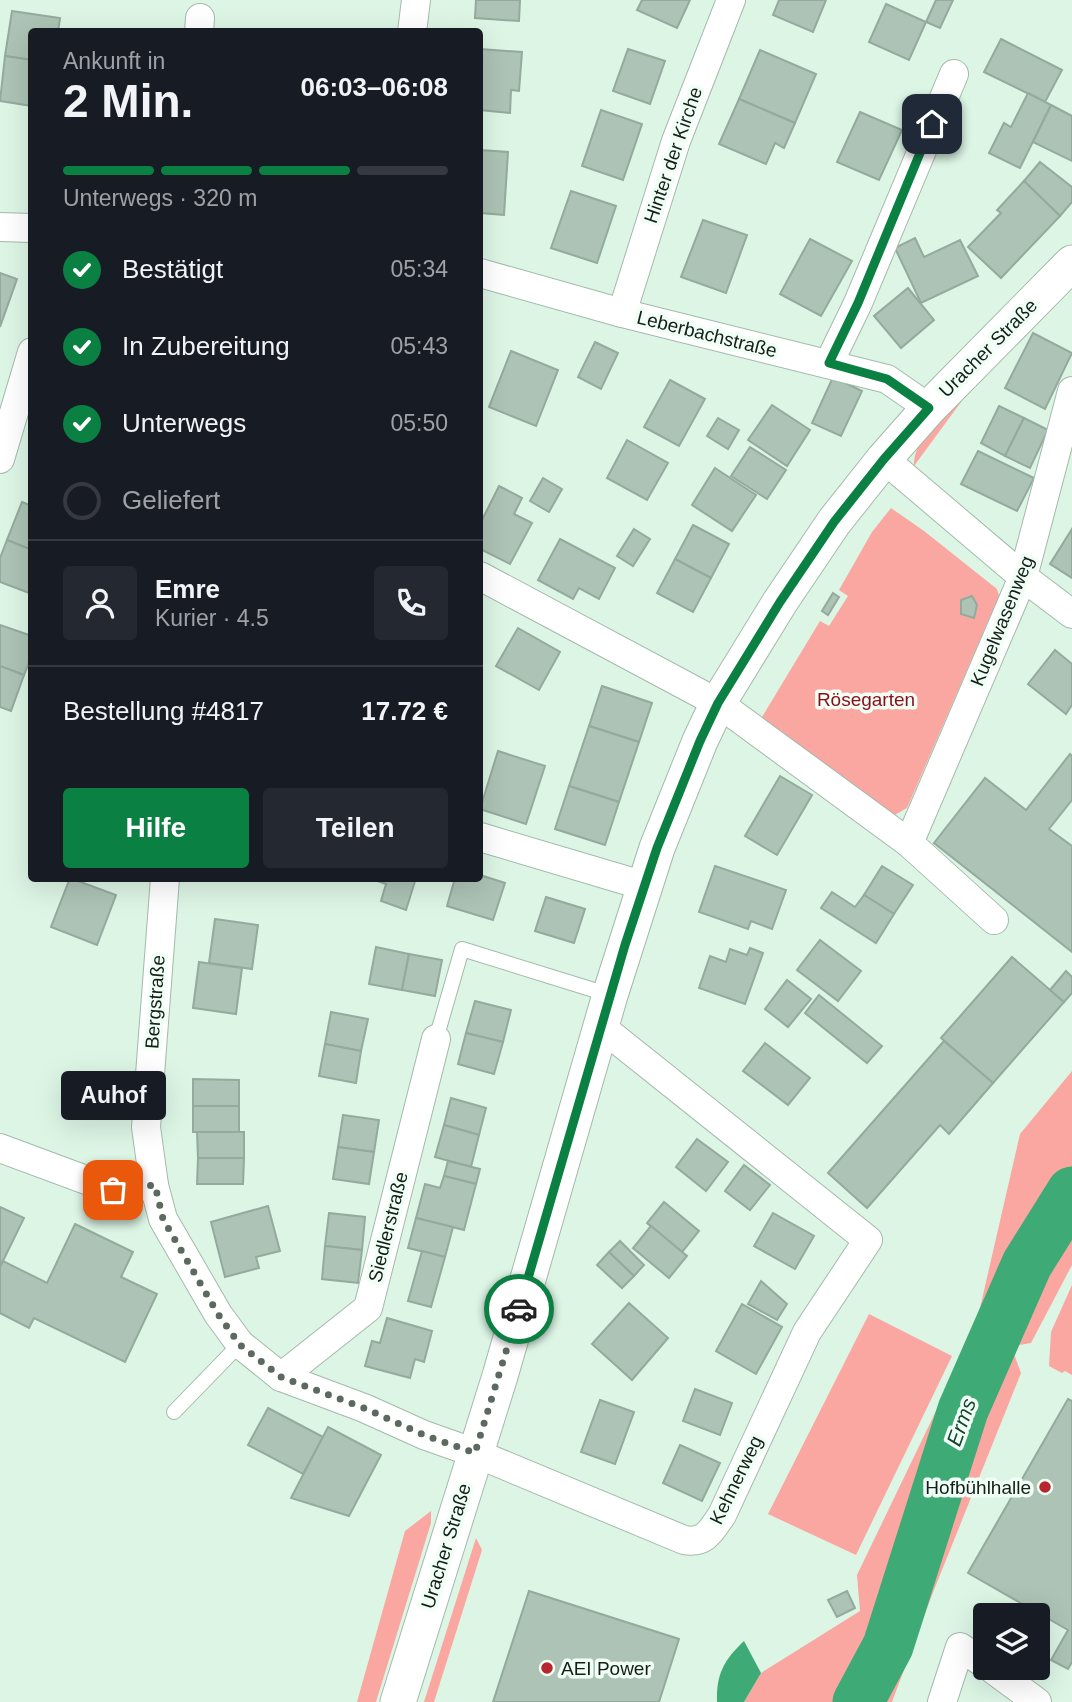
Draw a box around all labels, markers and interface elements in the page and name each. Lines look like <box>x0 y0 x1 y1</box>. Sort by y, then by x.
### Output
text: Ankunft in <box>63 48 165 74</box>
text: 06:03–06:08 <box>301 72 448 102</box>
text: 2 Min. <box>63 75 193 127</box>
street label: Hinter der Kirche <box>640 84 706 226</box>
pin <box>902 94 962 154</box>
icon: home <box>913 105 951 143</box>
text: Unterwegs · 320 m <box>63 185 257 211</box>
icon: check <box>63 251 101 289</box>
text: Bestätigt <box>122 254 223 284</box>
text: 05:34 <box>390 256 448 282</box>
street label: Uracher Straße <box>935 295 1041 401</box>
street label: Leberbachstraße <box>635 306 779 362</box>
icon: check <box>63 328 101 366</box>
text: In Zubereitung <box>122 331 290 361</box>
text: 05:43 <box>390 333 448 359</box>
icon: check <box>63 405 101 443</box>
text: Unterwegs <box>122 408 246 438</box>
text: 05:50 <box>390 410 448 436</box>
text: Geliefert <box>122 485 220 515</box>
street label: Kugelwasenweg <box>966 553 1038 689</box>
button: person <box>63 566 137 640</box>
button: phone <box>374 566 448 640</box>
text: Emre <box>155 574 220 604</box>
text: Kurier · 4.5 <box>155 605 269 631</box>
park label: Rösegarten <box>817 689 915 710</box>
text: Bestellung #4817 <box>63 696 264 726</box>
text: 17.72 € <box>361 696 448 726</box>
button: Hilfe <box>63 788 249 868</box>
button: Teilen <box>263 788 448 868</box>
street label: Bergstraße <box>141 954 169 1050</box>
callout: Auhof <box>60 1071 166 1120</box>
text: Auhof <box>80 1082 147 1108</box>
pin <box>83 1160 143 1220</box>
street label: Siedlerstraße <box>364 1170 412 1284</box>
icon: bag <box>94 1171 132 1209</box>
courier <box>484 1274 554 1344</box>
icon: car <box>500 1290 538 1328</box>
water label: Erms <box>942 1395 980 1449</box>
street label: Kehnerweg <box>705 1432 767 1528</box>
place label: Hofbühlhalle <box>925 1477 1031 1498</box>
marker: Hofbühlhalle <box>1037 1479 1053 1495</box>
street label: Uracher Straße <box>417 1481 475 1611</box>
map controls <box>973 1603 1050 1680</box>
button: layers <box>973 1603 1050 1680</box>
place label: AEI Power <box>561 1658 651 1679</box>
marker: AEI Power <box>539 1660 555 1676</box>

